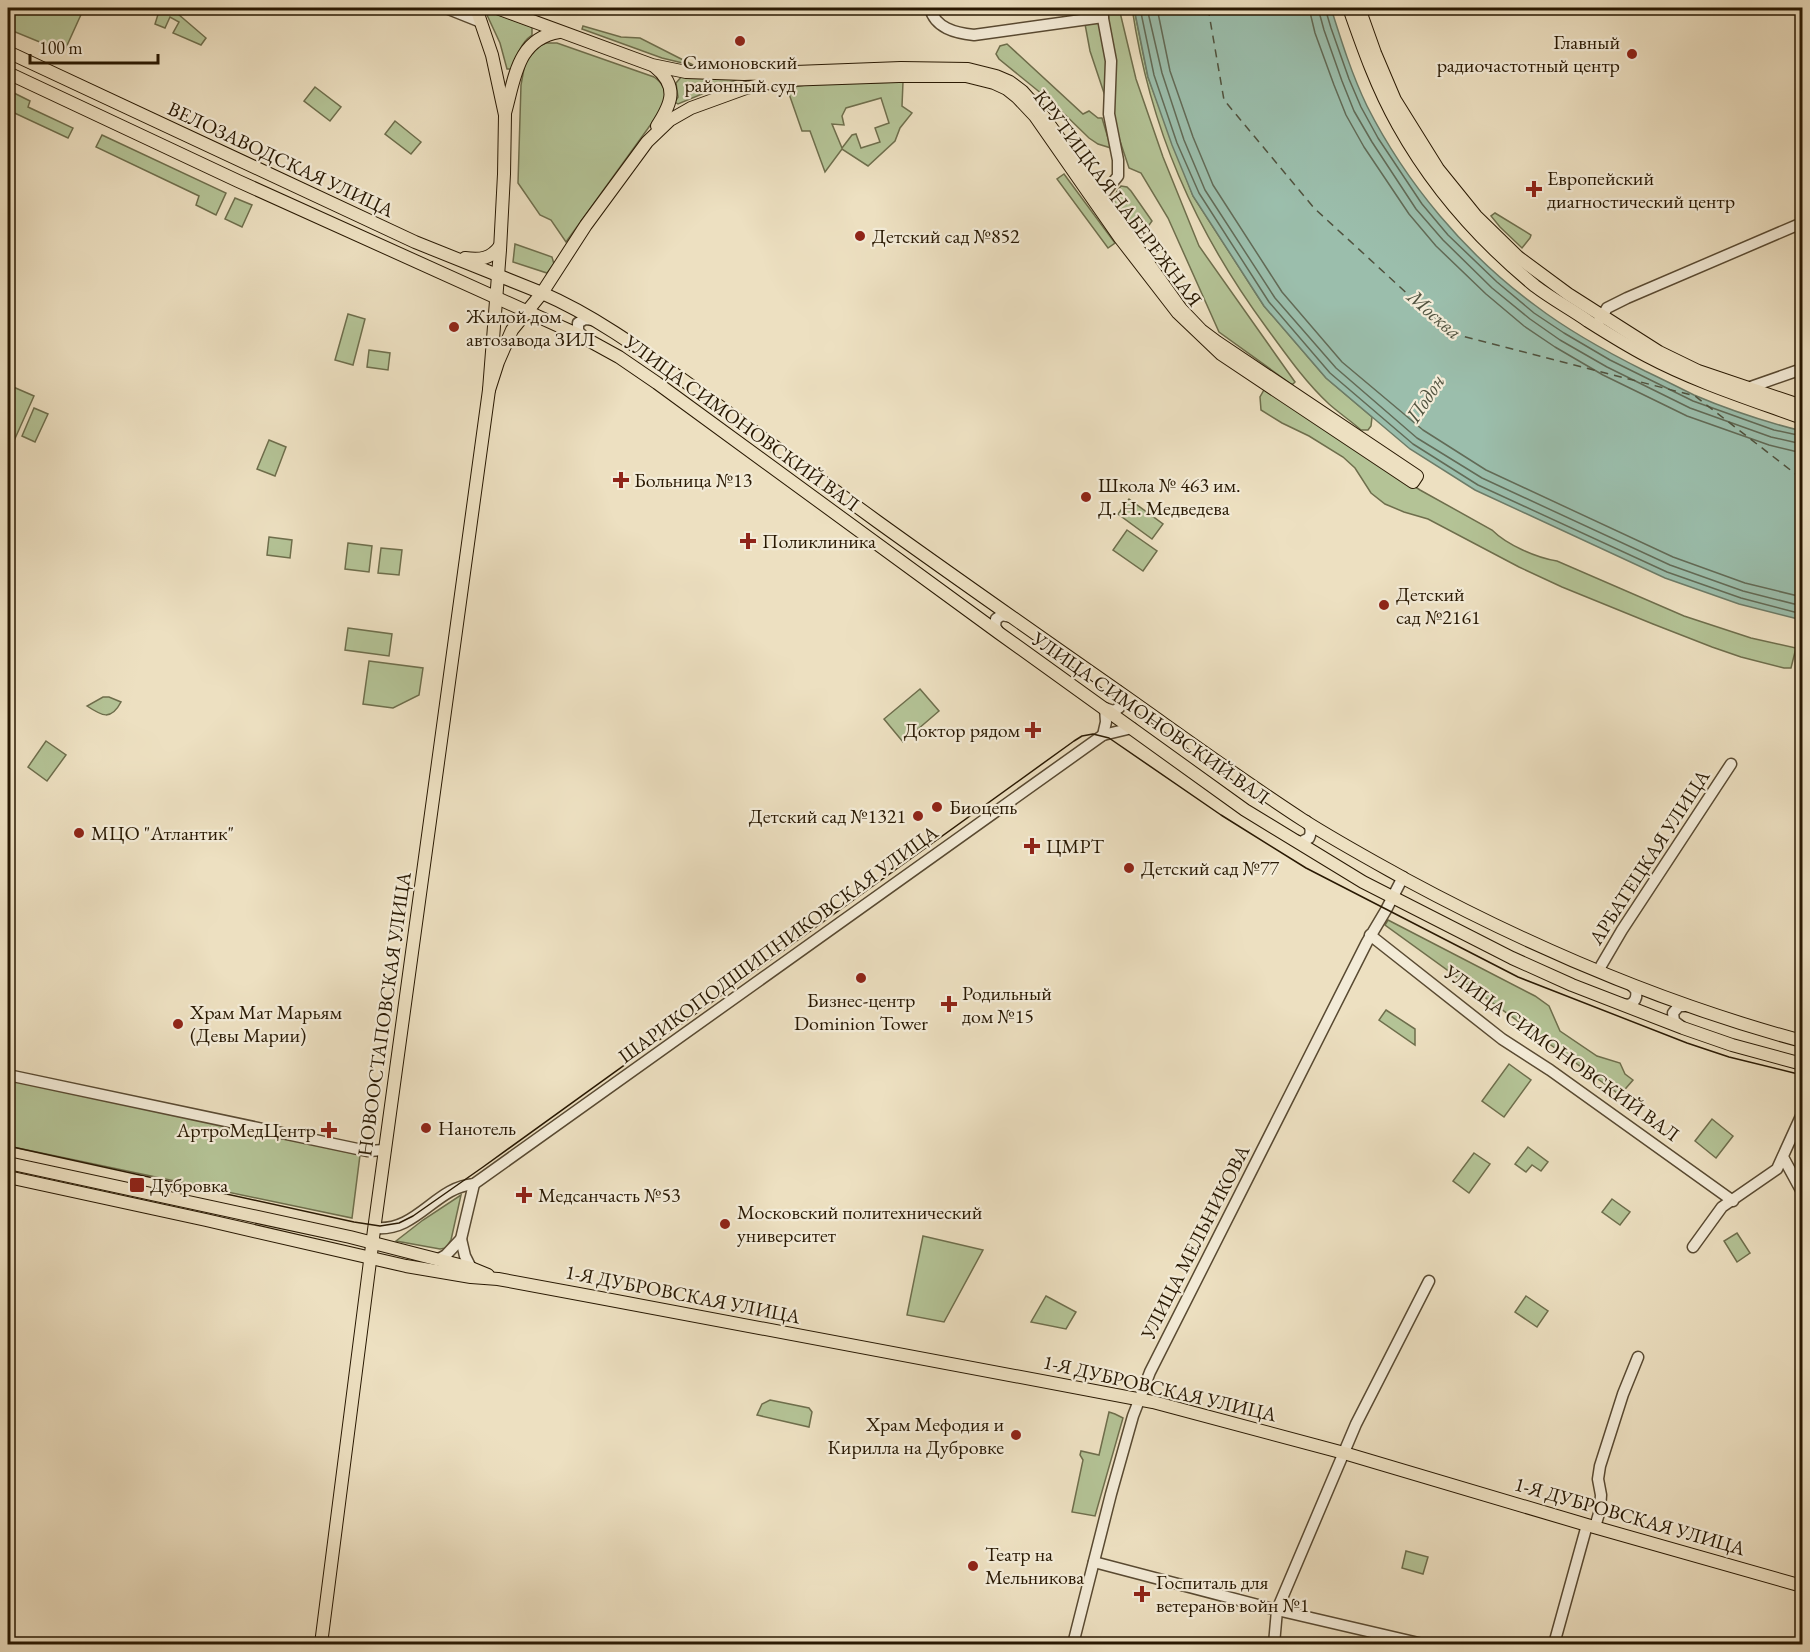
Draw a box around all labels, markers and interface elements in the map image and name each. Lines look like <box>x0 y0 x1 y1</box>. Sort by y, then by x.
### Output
scale bar <box>30 27 158 65</box>
place label: Главный радиочастотный центр <box>1437 29 1620 78</box>
marker: Симоновский районный суд <box>733 34 747 48</box>
text: 100 m <box>39 36 83 59</box>
marker: Главный радиочастотный центр <box>1625 47 1639 61</box>
place label: Симоновский районный суд <box>683 49 798 98</box>
street label: КРУТИЦКАЯ НАБЕРЕЖНАЯ <box>1028 84 1208 312</box>
street label: ВЕЛОЗАВОДСКАЯ УЛИЦА <box>164 95 398 223</box>
place label: Европейский диагностический центр <box>1547 165 1735 214</box>
marker: Европейский диагностический центр <box>1525 180 1543 198</box>
place label: Детский сад №852 <box>872 223 1020 249</box>
marker: Детский сад №852 <box>853 229 867 243</box>
water label: Москва <box>1401 282 1468 345</box>
place label: Жилой дом автозавода ЗИЛ <box>465 303 595 352</box>
marker: Жилой дом автозавода ЗИЛ <box>447 320 461 334</box>
street label: УЛИЦА СИМОНОВСКИЙ ВАЛ <box>618 328 865 517</box>
water label: Подон <box>1399 369 1451 428</box>
place label: Больница №13 <box>634 467 752 493</box>
marker: Больница №13 <box>612 471 630 489</box>
place label: Школа № 463 им. Д. Н. Медведева <box>1098 472 1241 521</box>
marker: Школа № 463 им. Д. Н. Медведева <box>1079 490 1093 504</box>
place label: Поликлиника <box>762 528 876 554</box>
marker: Поликлиника <box>739 532 757 550</box>
place label: Детский сад №2161 <box>1396 581 1481 630</box>
marker: Детский сад №2161 <box>1377 598 1391 612</box>
street label: УЛИЦА СИМОНОВСКИЙ ВАЛ <box>1026 625 1275 810</box>
place label: Доктор рядом <box>904 717 1020 743</box>
marker: Доктор рядом <box>1024 721 1042 739</box>
street label: АРБАТЕЦКАЯ УЛИЦА <box>1582 764 1715 950</box>
place label: Биоцепь <box>949 794 1017 820</box>
marker: Биоцепь <box>930 800 944 814</box>
place label: Детский сад №1321 <box>749 803 906 829</box>
marker: Детский сад №1321 <box>911 809 925 823</box>
street label: ШАРИКОПОДШИПНИКОВСКАЯ УЛИЦА <box>613 819 943 1069</box>
place label: МЦО "Атлантик" <box>91 820 234 846</box>
marker: МЦО "Атлантик" <box>72 826 86 840</box>
place label: ЦМРТ <box>1046 833 1105 859</box>
marker: ЦМРТ <box>1023 837 1041 855</box>
place label: Детский сад №77 <box>1141 855 1279 881</box>
marker: Детский сад №77 <box>1122 861 1136 875</box>
street label: НОВООСТАПОВСКАЯ УЛИЦА <box>351 870 417 1158</box>
street label: УЛИЦА СИМОНОВСКИЙ ВАЛ <box>1438 958 1685 1147</box>
marker: Бизнес-центр Dominion Tower <box>854 971 868 985</box>
place label: Родильный дом №15 <box>962 980 1052 1029</box>
place label: Бизнес-центр Dominion Tower <box>794 987 928 1036</box>
marker: Родильный дом №15 <box>940 995 958 1013</box>
place label: Храм Мат Марьям (Девы Марии) <box>189 999 342 1048</box>
marker: Храм Мат Марьям (Девы Марии) <box>171 1017 185 1031</box>
place label: Нанотель <box>438 1115 516 1141</box>
place label: АртроМедЦентр <box>175 1117 316 1143</box>
marker: АртроМедЦентр <box>320 1121 338 1139</box>
marker: Нанотель <box>419 1121 433 1135</box>
street label: УЛИЦА МЕЛЬНИКОВА <box>1134 1140 1255 1345</box>
place label: Дубровка <box>150 1172 228 1198</box>
marker: Дубровка <box>128 1176 146 1194</box>
place label: Медсанчасть №53 <box>538 1182 681 1208</box>
marker: Медсанчасть №53 <box>515 1186 533 1204</box>
place label: Московский политехнический университет <box>737 1199 983 1248</box>
marker: Московский политехнический университет <box>718 1217 732 1231</box>
street label: 1-Я ДУБРОВСКАЯ УЛИЦА <box>563 1258 803 1330</box>
street label: 1-Я ДУБРОВСКАЯ УЛИЦА <box>1041 1348 1279 1428</box>
place label: Храм Мефодия и Кирилла на Дубровке <box>828 1411 1004 1460</box>
marker: Храм Мефодия и Кирилла на Дубровке <box>1009 1428 1023 1442</box>
street label: 1-Я ДУБРОВСКАЯ УЛИЦА <box>1512 1471 1749 1561</box>
place label: Театр на Мельникова <box>985 1541 1084 1590</box>
marker: Театр на Мельникова <box>966 1559 980 1573</box>
place label: Госпиталь для ветеранов войн №1 <box>1156 1569 1309 1618</box>
marker: Госпиталь для ветеранов войн №1 <box>1133 1585 1151 1603</box>

